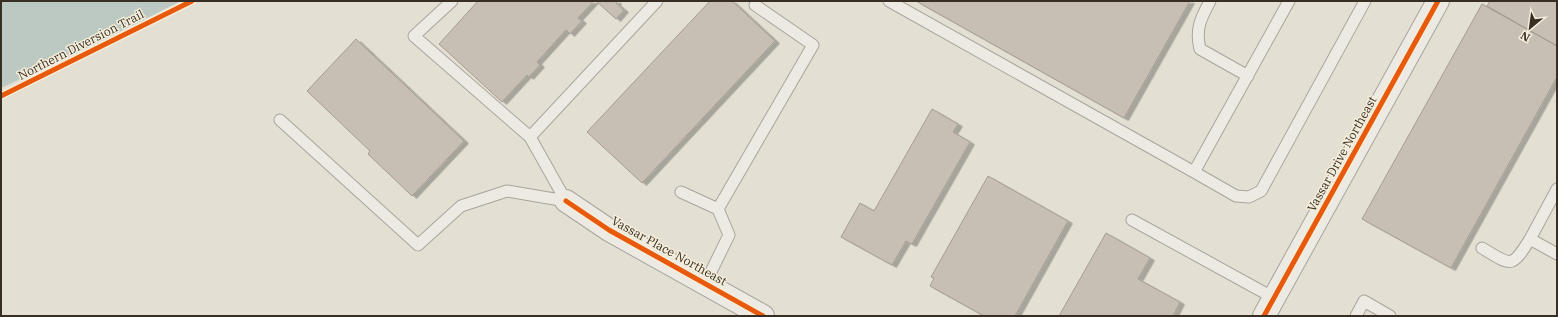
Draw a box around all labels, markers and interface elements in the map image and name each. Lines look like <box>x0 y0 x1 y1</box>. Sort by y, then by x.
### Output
street label: Northern Diversion Trail <box>15 6 147 83</box>
north arrow <box>1510 8 1550 48</box>
text: N <box>1518 28 1532 45</box>
street label: Vassar Drive Northeast <box>1304 94 1379 214</box>
street label: Vassar Place Northeast <box>609 213 729 288</box>

